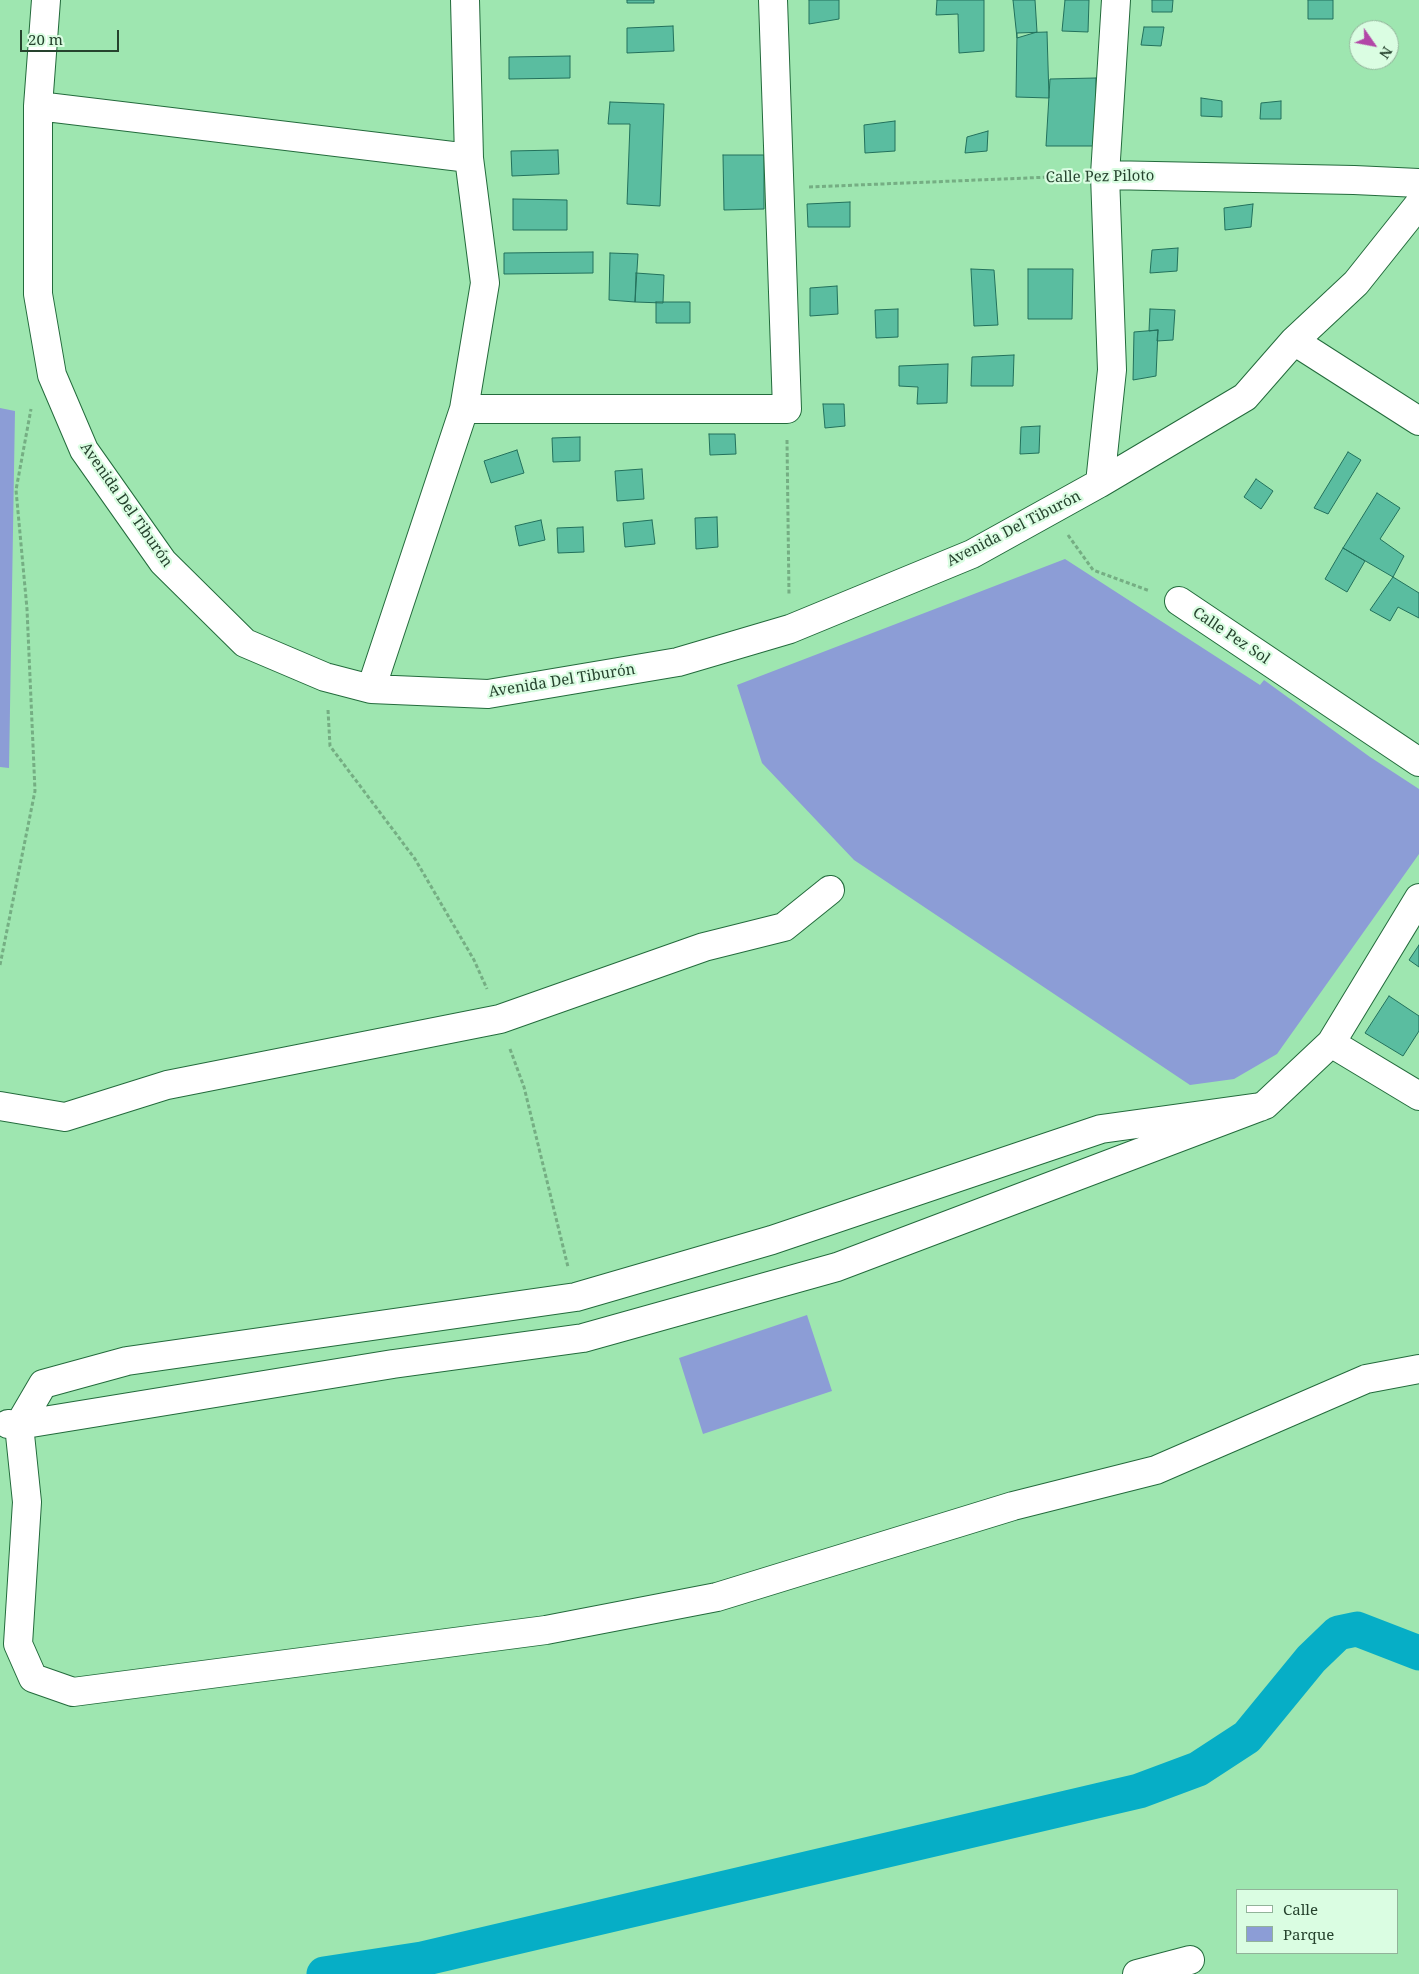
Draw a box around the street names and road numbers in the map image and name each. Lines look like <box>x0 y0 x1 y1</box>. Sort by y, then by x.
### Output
street label: Calle Pez Piloto <box>1046 167 1154 187</box>
street label: Avenida Del Tiburón <box>76 439 176 571</box>
street label: Avenida Del Tiburón <box>944 487 1084 571</box>
street label: Calle Pez Sol <box>1189 604 1273 668</box>
street label: Avenida Del Tiburón <box>487 661 637 701</box>

